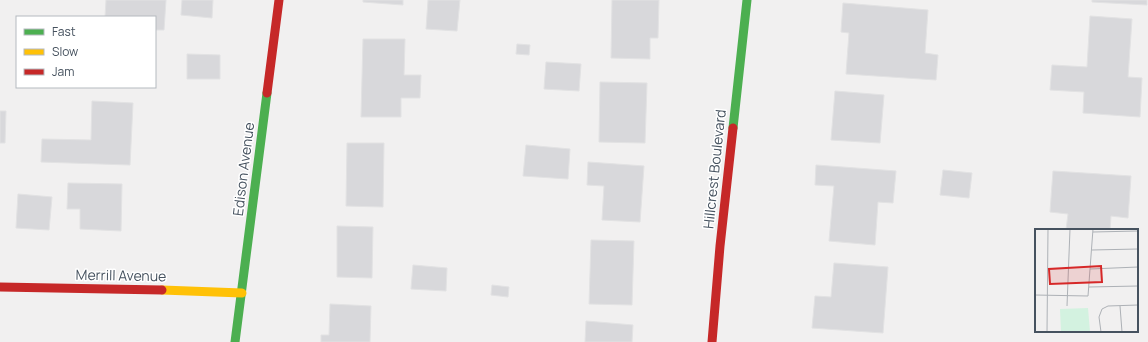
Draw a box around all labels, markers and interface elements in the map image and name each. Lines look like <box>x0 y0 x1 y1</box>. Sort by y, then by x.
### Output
legend <box>16 16 156 88</box>
text: Fast <box>52 23 76 40</box>
text: Slow <box>52 43 78 60</box>
text: Jam <box>52 63 74 80</box>
street label: Hillcrest Boulevard <box>698 108 730 230</box>
street label: Edison Avenue <box>228 121 258 217</box>
inset map <box>1035 229 1138 332</box>
street label: Merrill Avenue <box>76 265 166 285</box>

